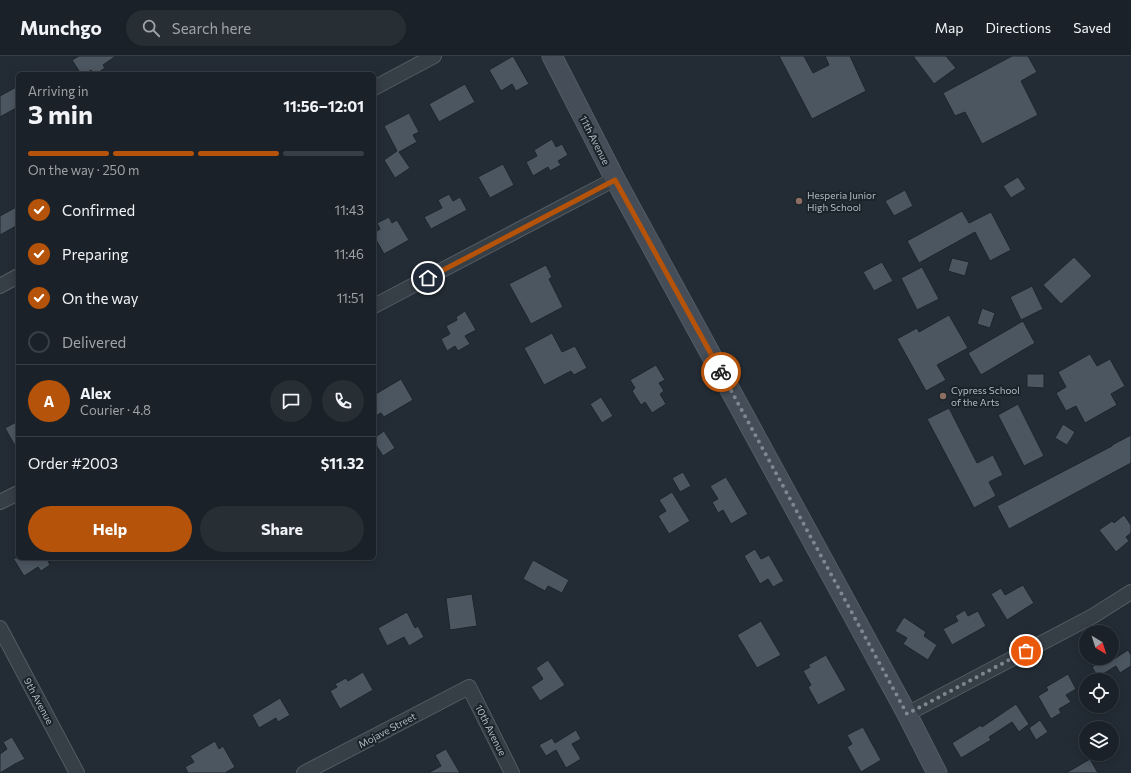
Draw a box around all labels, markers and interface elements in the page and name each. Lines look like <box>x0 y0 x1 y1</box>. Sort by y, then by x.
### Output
search box <box>126 10 406 46</box>
text: Munchgo <box>20 16 102 39</box>
icon: search <box>140 17 162 39</box>
text: Search here <box>172 19 251 37</box>
text: Map <box>935 19 964 36</box>
text: Directions <box>986 19 1051 36</box>
text: Saved <box>1073 19 1111 36</box>
text: Arriving in <box>28 83 88 99</box>
text: 11:56–12:01 <box>283 97 364 115</box>
text: 3 min <box>28 98 93 129</box>
street label: 11th Avenue <box>577 113 613 167</box>
text: On the way · 250 m <box>28 162 139 178</box>
place label: Hesperia Junior High School <box>807 189 876 213</box>
marker: Hesperia Junior High School <box>794 196 804 206</box>
icon: check <box>28 199 50 221</box>
text: Confirmed <box>62 201 135 219</box>
text: 11:43 <box>335 202 364 218</box>
icon: check <box>28 243 50 265</box>
text: Preparing <box>62 245 128 263</box>
text: 11:46 <box>334 246 364 262</box>
pin <box>411 261 445 295</box>
icon: home <box>417 267 439 289</box>
icon: check <box>28 287 50 309</box>
text: On the way <box>62 289 139 307</box>
text: 11:51 <box>337 290 364 306</box>
text: Delivered <box>62 333 126 351</box>
courier <box>701 352 741 392</box>
icon: bike <box>710 361 732 383</box>
button: chat <box>270 380 312 422</box>
button: phone <box>322 380 364 422</box>
text: Alex <box>80 384 111 402</box>
place label: Cypress School of the Arts <box>951 384 1020 408</box>
marker: Cypress School of the Arts <box>938 391 948 401</box>
text: A <box>44 392 54 410</box>
text: Courier · 4.8 <box>80 402 151 418</box>
text: Order #2003 <box>28 454 118 472</box>
text: $11.32 <box>321 454 364 472</box>
button: Help <box>28 506 192 552</box>
button: Share <box>200 506 364 552</box>
north arrow <box>1079 625 1119 665</box>
map controls <box>1079 625 1119 761</box>
pin <box>1009 634 1043 668</box>
icon: bag <box>1015 640 1037 662</box>
button: locate <box>1079 673 1119 713</box>
street label: 9th Avenue <box>22 676 56 726</box>
street label: 10th Avenue <box>473 702 509 758</box>
street label: Mojave Street <box>356 710 418 750</box>
button: layers <box>1079 721 1119 761</box>

